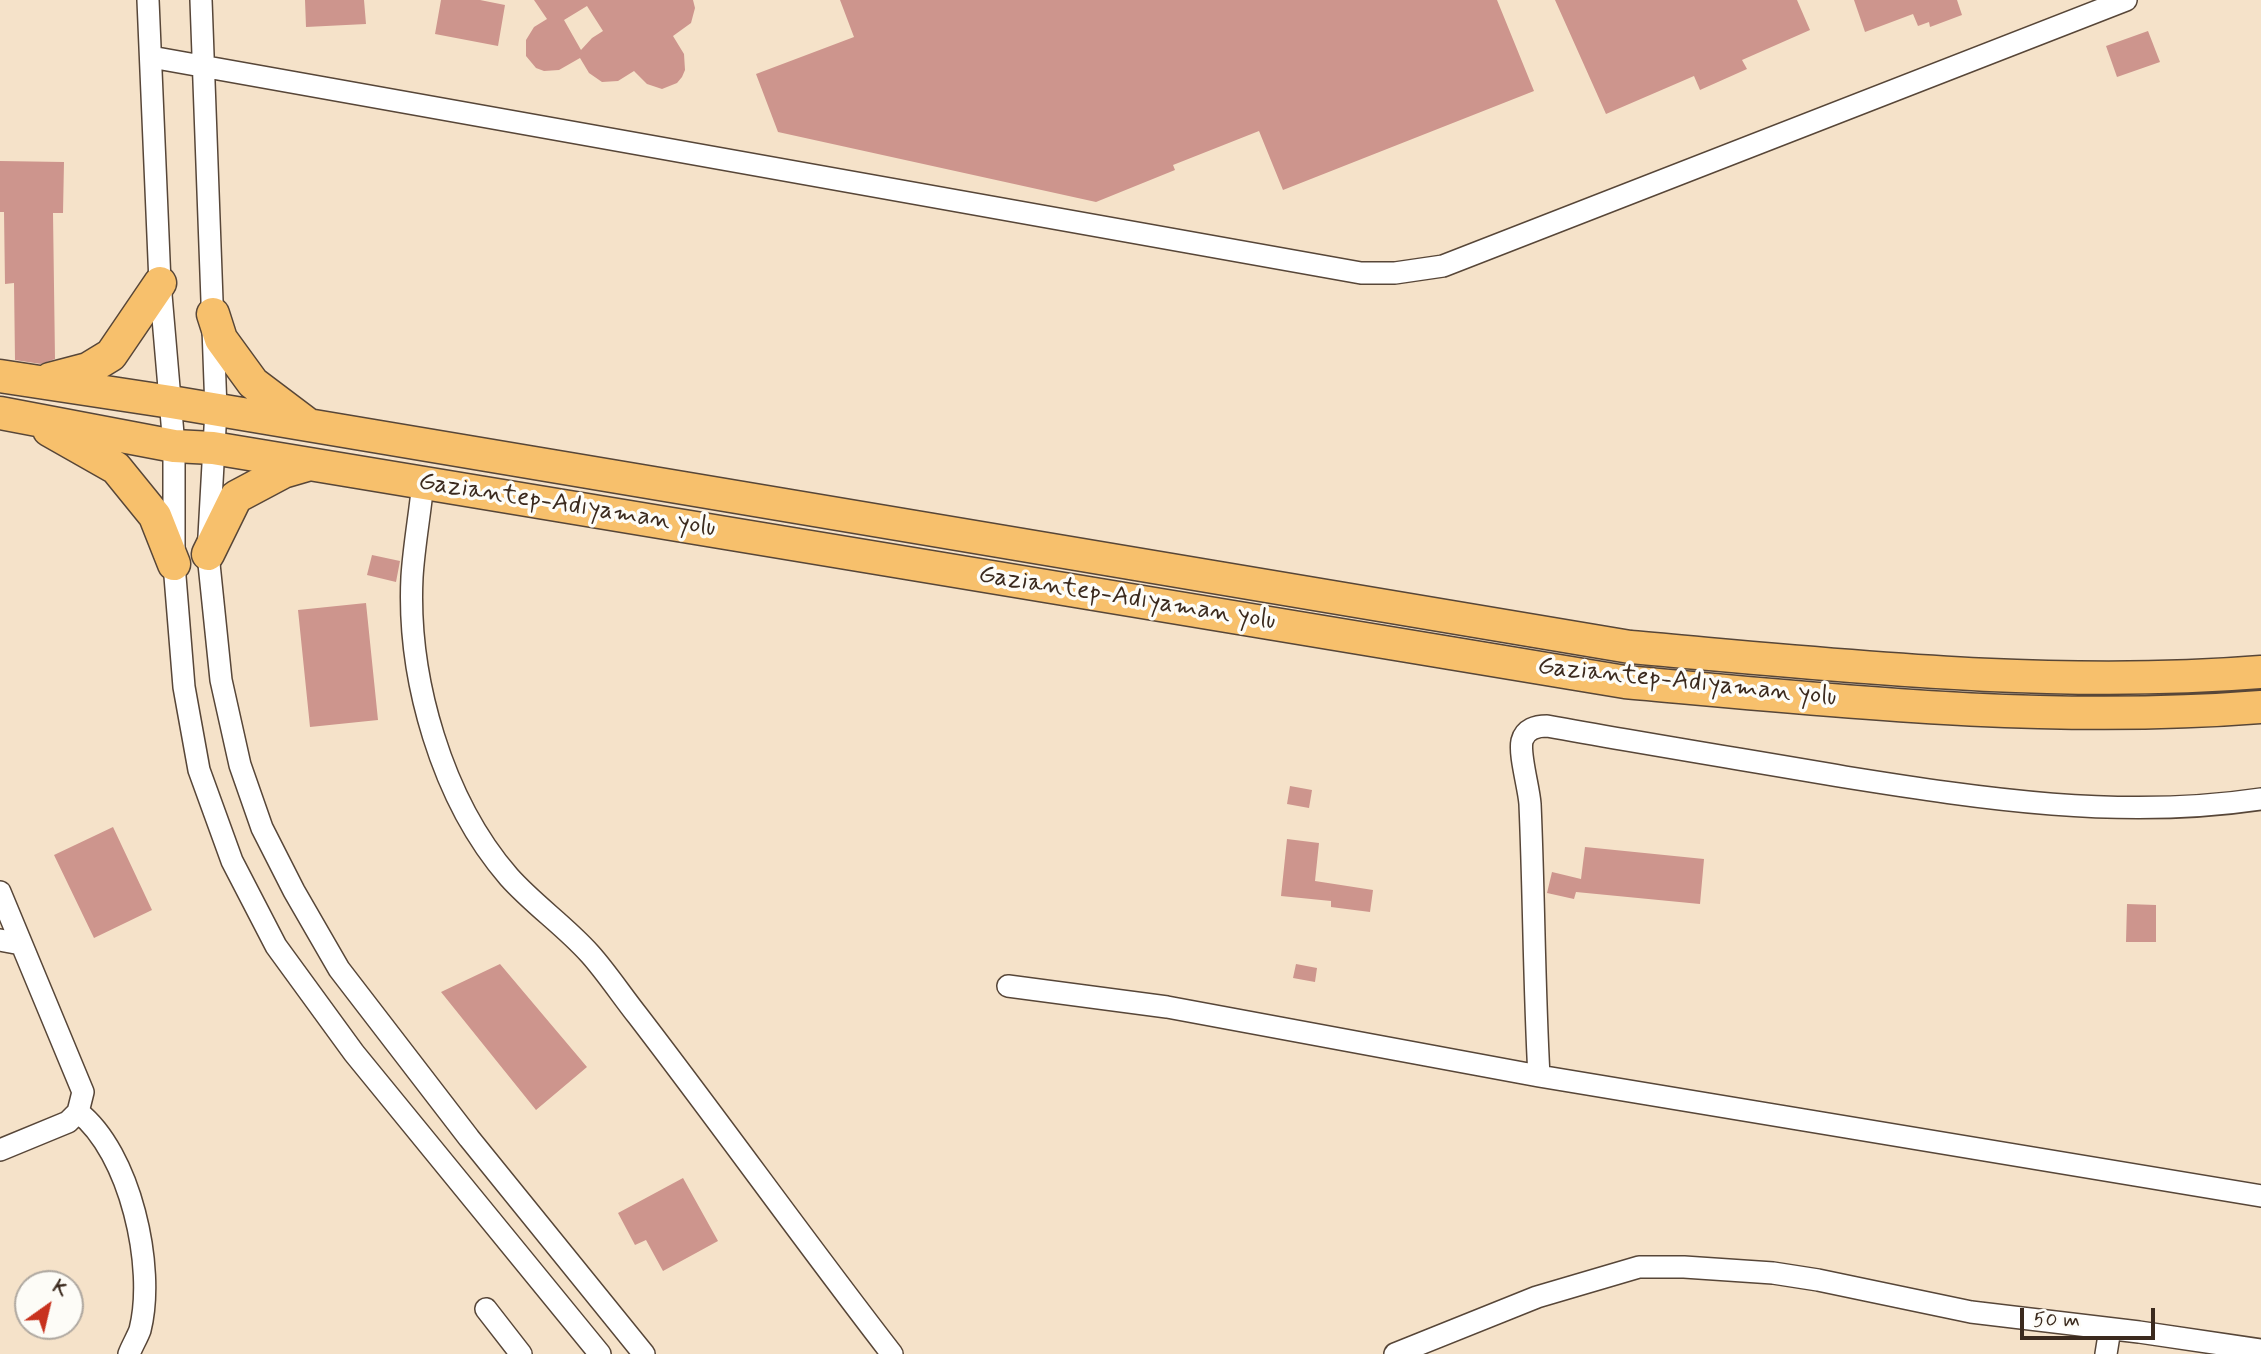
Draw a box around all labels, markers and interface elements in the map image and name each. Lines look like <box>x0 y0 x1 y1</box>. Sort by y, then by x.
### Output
street label: Gaziantep-Adıyaman yolu <box>416 467 718 545</box>
street label: Gaziantep-Adıyaman yolu <box>976 560 1278 638</box>
street label: Gaziantep-Adıyaman yolu <box>1536 652 1838 714</box>
north arrow <box>14 1270 84 1340</box>
text: K <box>47 1275 72 1303</box>
scale bar <box>2023 1294 2158 1338</box>
text: 50 m <box>2033 1306 2080 1334</box>

